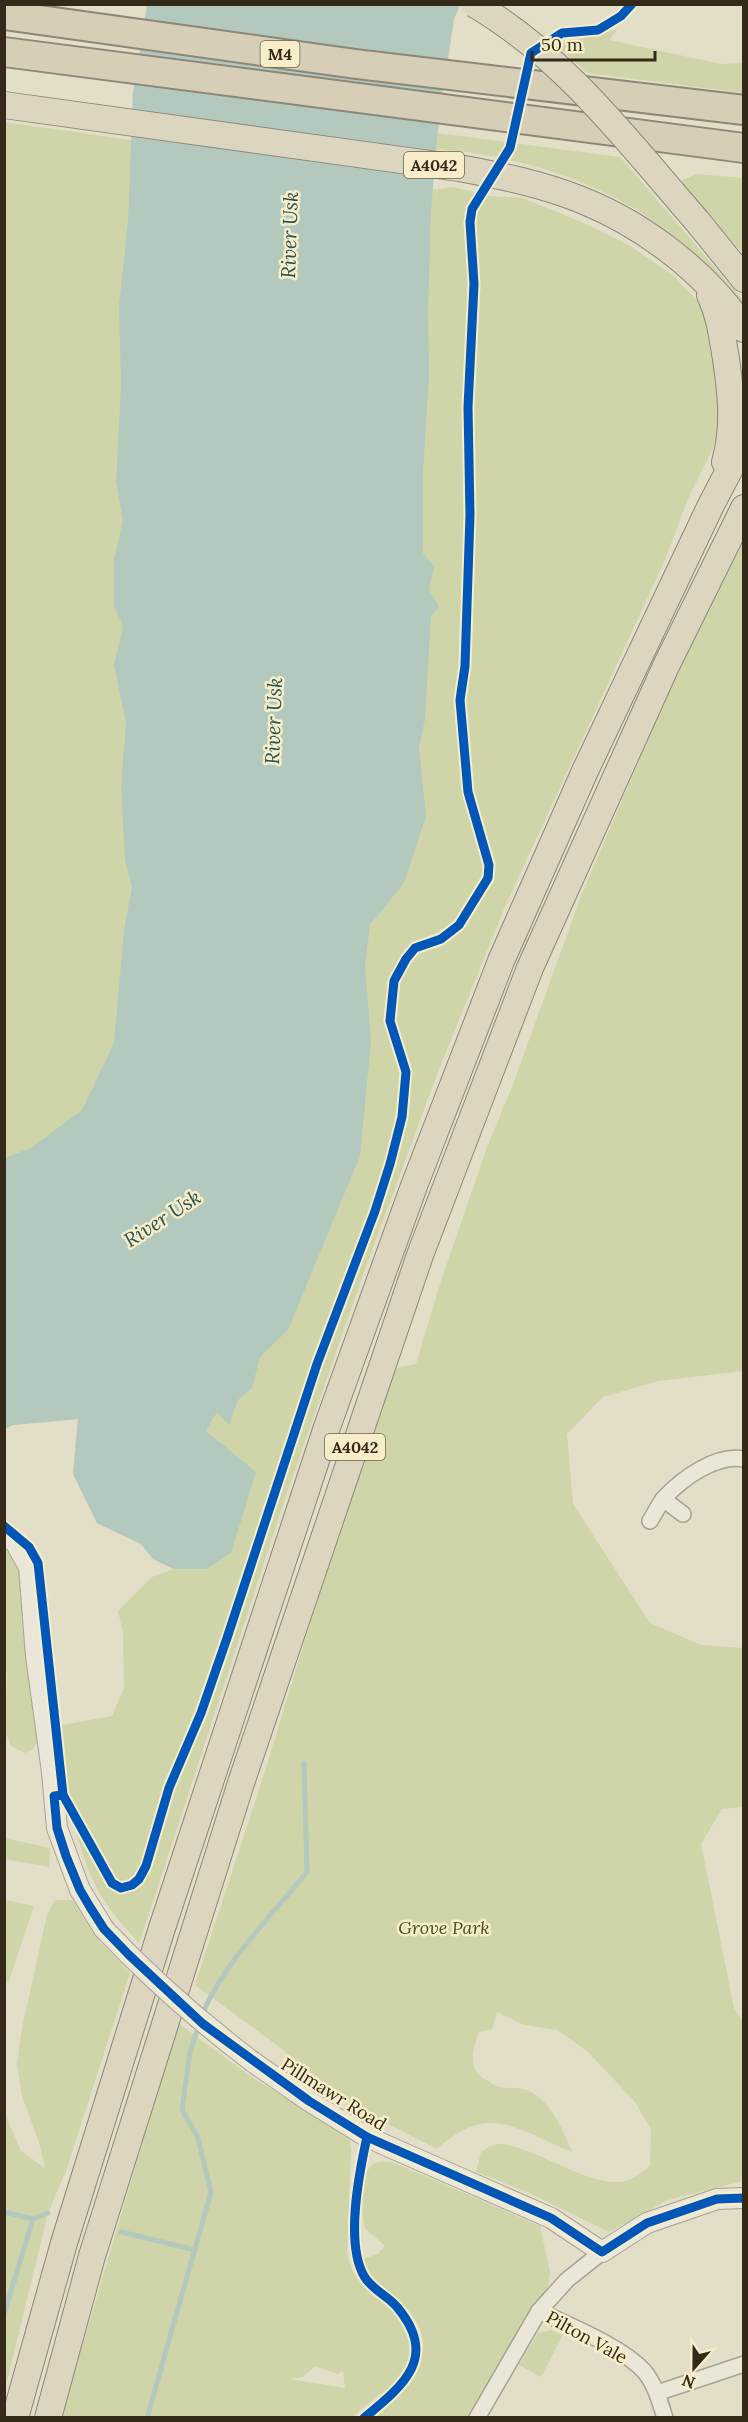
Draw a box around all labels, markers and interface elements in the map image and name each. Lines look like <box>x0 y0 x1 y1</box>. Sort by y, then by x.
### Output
scale bar <box>532 24 655 62</box>
text: 50 m <box>541 33 583 56</box>
road number: M4 <box>260 41 300 67</box>
road number: A4042 <box>404 152 464 178</box>
water label: River Usk <box>275 191 303 279</box>
water label: River Usk <box>259 677 287 765</box>
water label: River Usk <box>119 1184 205 1252</box>
road number: A4042 <box>325 1434 385 1460</box>
park label: Grove Park <box>398 1916 490 1939</box>
street label: Pillmawr Road <box>277 2053 391 2136</box>
street label: Pilton Vale <box>542 2305 632 2369</box>
north arrow <box>664 2338 724 2398</box>
text: N <box>679 2370 698 2394</box>

